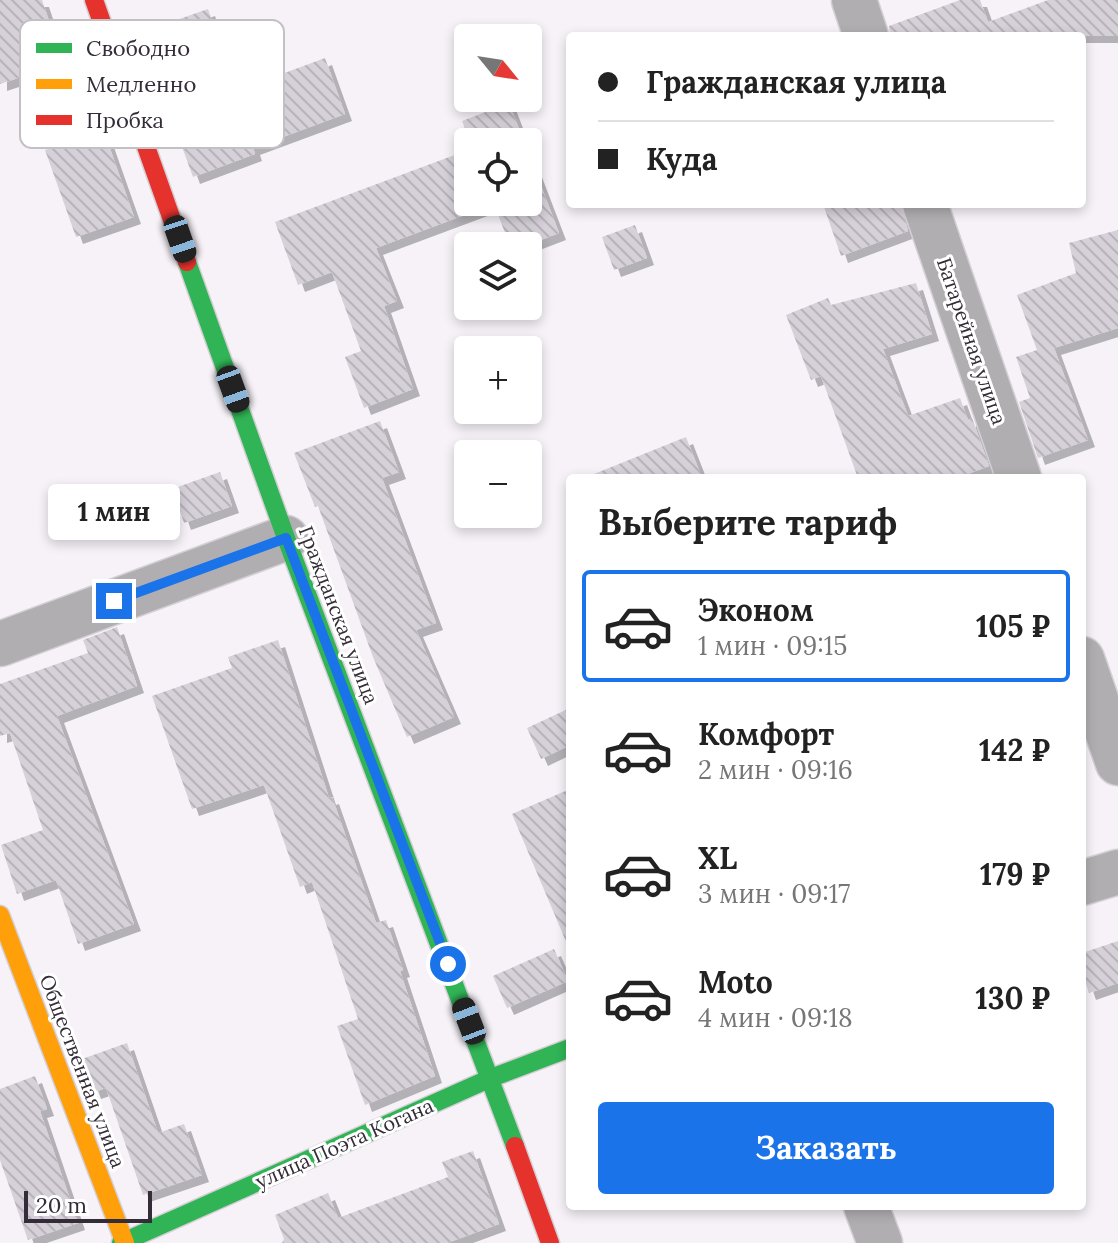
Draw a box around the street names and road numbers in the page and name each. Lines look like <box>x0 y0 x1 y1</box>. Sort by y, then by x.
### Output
street label: Батарейная улица <box>932 254 1012 428</box>
street label: Гражданская улица <box>294 522 384 708</box>
street label: Общественная улица <box>35 971 131 1171</box>
street label: улица Поэта Когана <box>251 1092 437 1194</box>

